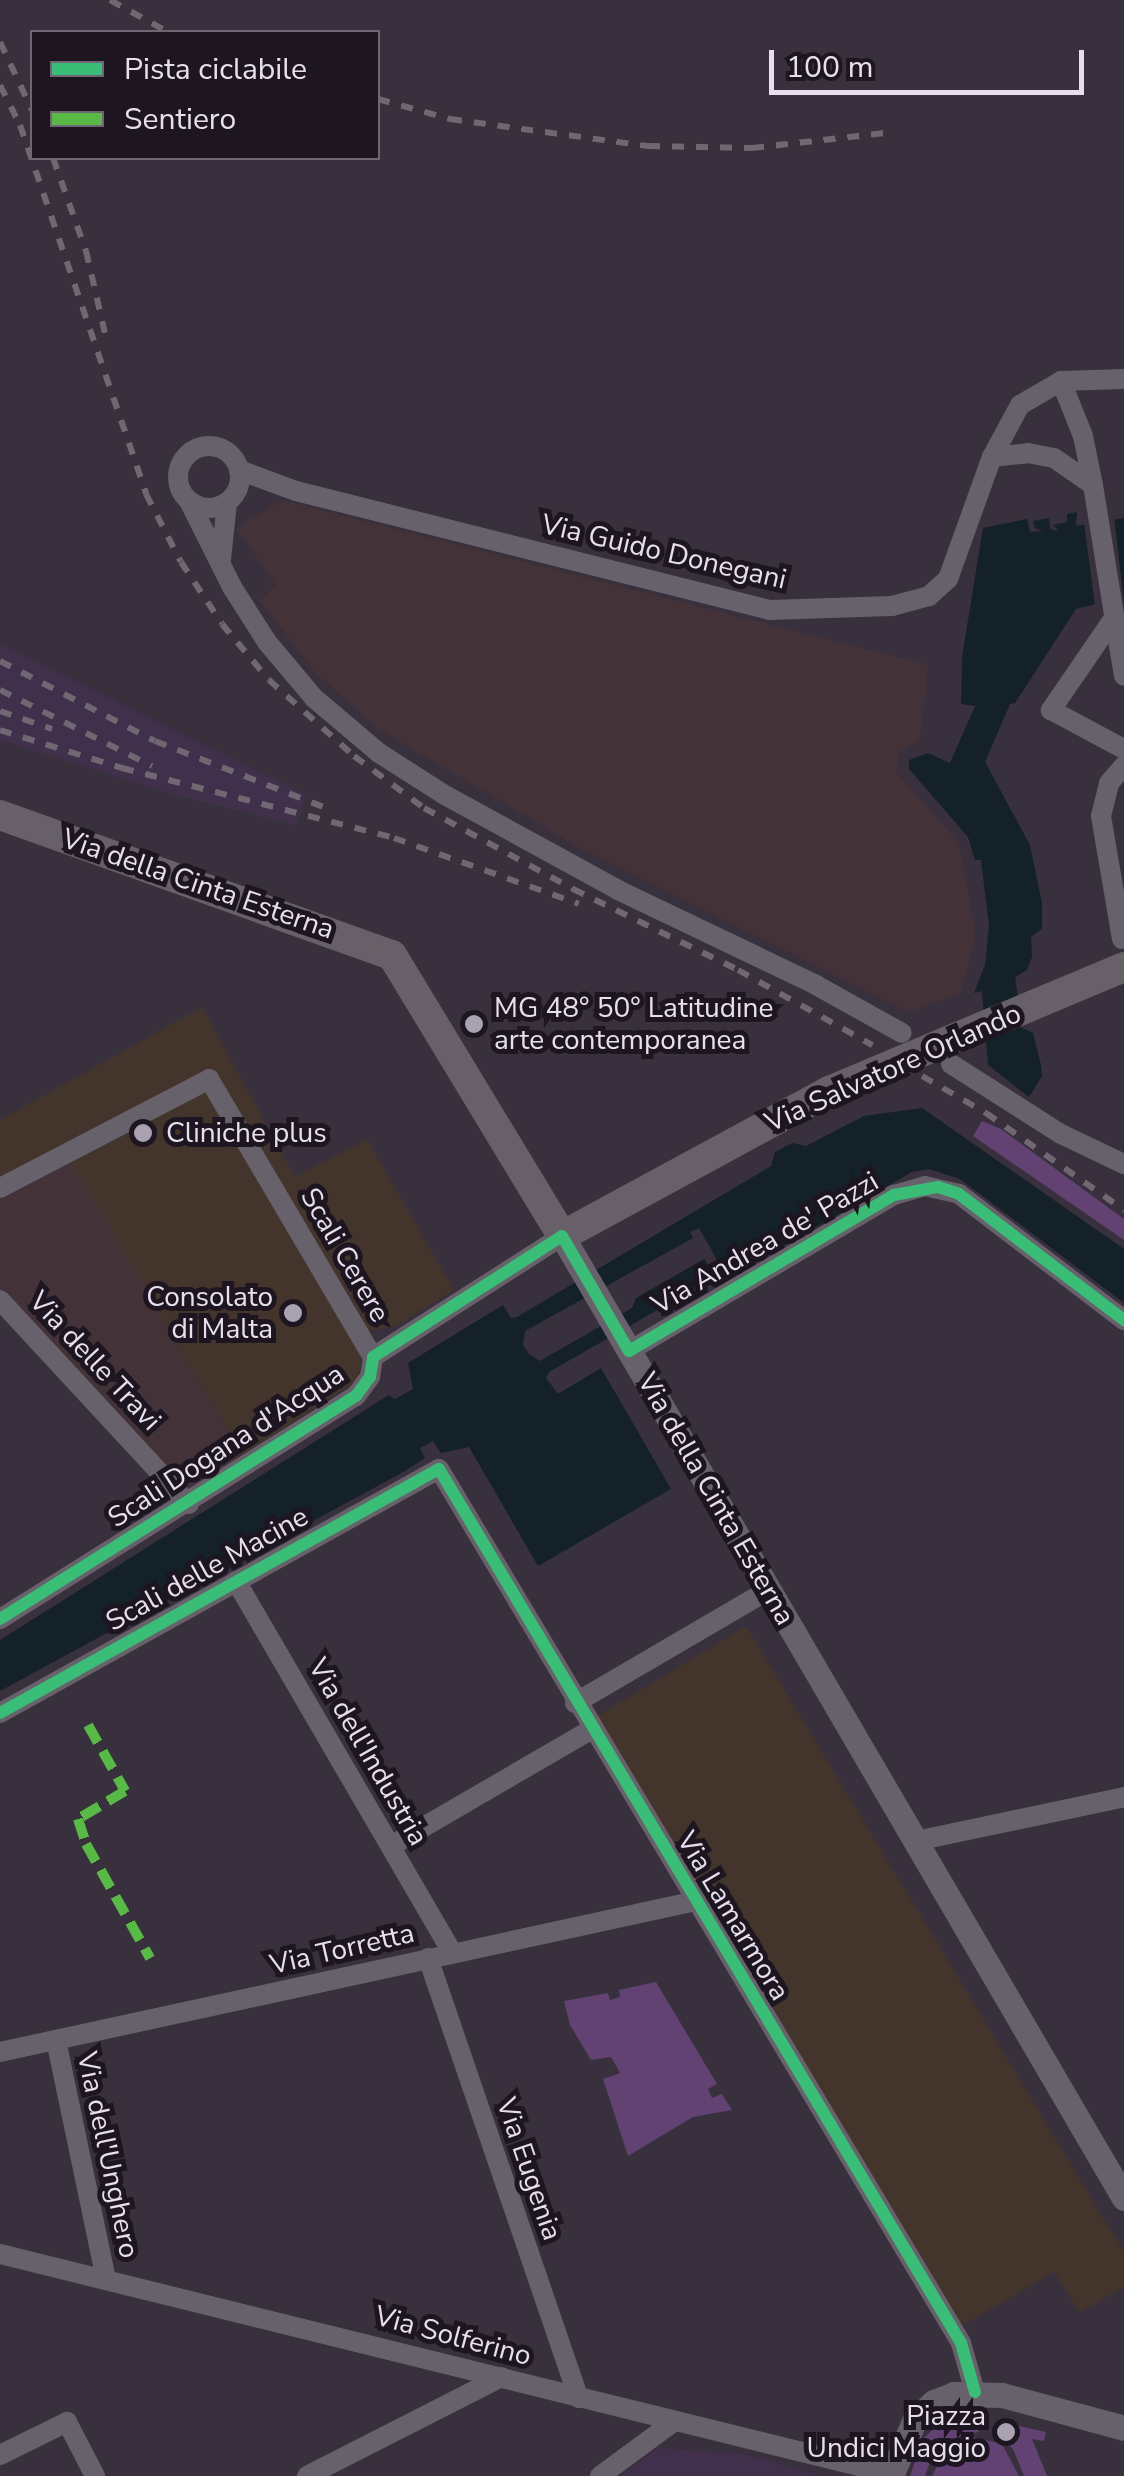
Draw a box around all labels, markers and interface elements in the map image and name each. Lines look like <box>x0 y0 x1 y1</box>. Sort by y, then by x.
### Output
legend <box>30 30 380 160</box>
scale bar <box>774 30 1089 92</box>
text: 100 m <box>786 47 873 88</box>
text: Pista ciclabile <box>124 49 307 90</box>
text: Sentiero <box>124 99 236 140</box>
street label: Via Guido Donegani <box>538 507 790 597</box>
street label: Via della Cinta Esterna <box>58 822 338 946</box>
place label: MG 48° 50° Latitudine arte contemporanea <box>494 991 773 1057</box>
street label: Via Salvatore Orlando <box>760 996 1026 1140</box>
marker: MG 48° 50° Latitudine arte contemporanea <box>463 1013 485 1035</box>
place label: Cliniche plus <box>166 1116 327 1150</box>
marker: Cliniche plus <box>130 1120 156 1146</box>
street label: Via Andrea de' Pazzi <box>646 1164 884 1322</box>
street label: Scali Cerere <box>293 1182 397 1328</box>
place label: Consolato di Malta <box>146 1280 273 1346</box>
street label: Via delle Travi <box>22 1285 168 1437</box>
marker: Consolato di Malta <box>282 1302 304 1324</box>
street label: Scali Dogana d'Acqua <box>102 1357 350 1535</box>
street label: Via della Cinta Esterna <box>630 1367 802 1631</box>
street label: Scali delle Macine <box>100 1500 314 1638</box>
street label: Via dell'Industria <box>301 1653 435 1851</box>
street label: Via Lamarmora <box>669 1826 797 2006</box>
street label: Via Torretta <box>267 1916 417 1982</box>
street label: Via dell'Unghero <box>70 2049 146 2261</box>
street label: Via Eugenia <box>489 2093 569 2245</box>
street label: Via Solferino <box>371 2299 535 2373</box>
place label: Piazza Undici Maggio <box>807 2399 986 2465</box>
marker: Piazza Undici Maggio <box>995 2421 1017 2443</box>

